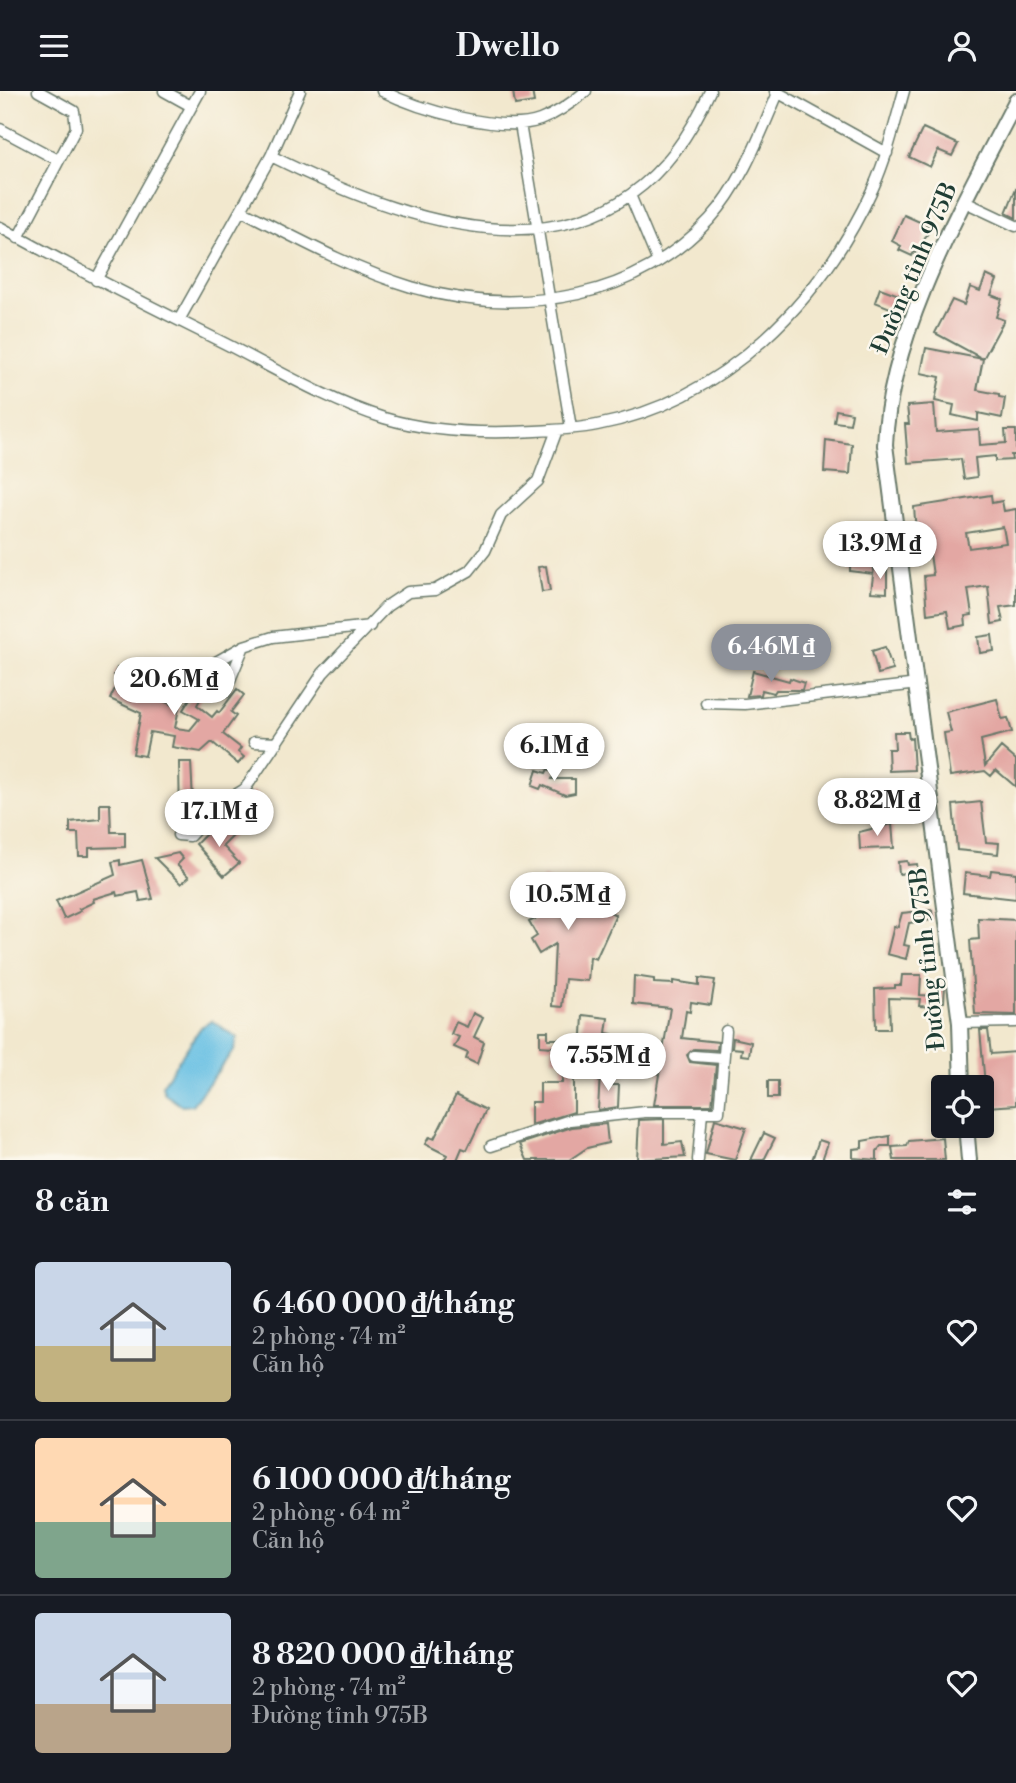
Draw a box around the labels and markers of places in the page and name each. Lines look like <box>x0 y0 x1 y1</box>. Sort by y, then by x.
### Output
pin: 13.9M ₫ <box>815 521 945 581</box>
pin: 6.46M ₫ <box>706 625 836 684</box>
pin: 20.6M ₫ <box>109 657 239 717</box>
pin: 6.1M ₫ <box>497 723 611 783</box>
pin: 8.82M ₫ <box>812 779 942 838</box>
pin: 17.1M ₫ <box>154 789 284 849</box>
pin: 10.5M ₫ <box>503 873 633 932</box>
pin: 7.55M ₫ <box>543 1033 673 1093</box>

